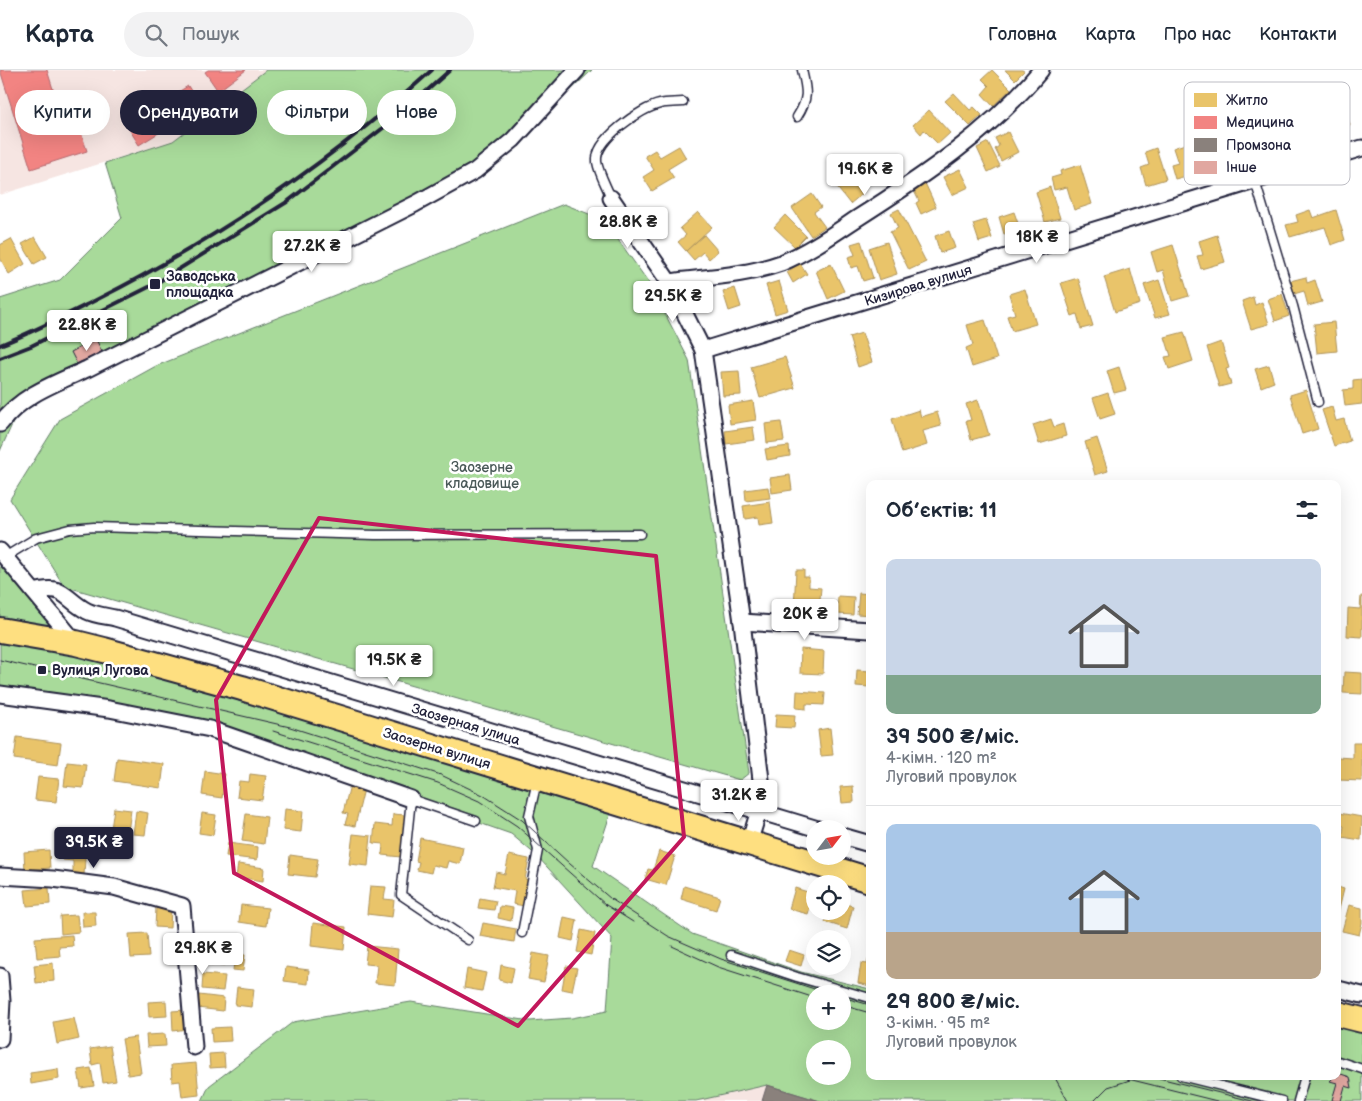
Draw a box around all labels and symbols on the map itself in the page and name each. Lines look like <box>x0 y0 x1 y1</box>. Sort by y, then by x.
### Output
legend <box>1184 82 1350 185</box>
text: Житло <box>1226 92 1268 109</box>
text: Медицина <box>1226 114 1295 131</box>
text: Промзона <box>1226 137 1292 154</box>
pin: 19.6K ₴ <box>819 154 911 196</box>
text: Інше <box>1226 159 1257 176</box>
pin: 28.8K ₴ <box>582 206 674 249</box>
pin: 18K ₴ <box>1002 222 1072 264</box>
pin: 27.2K ₴ <box>266 230 358 273</box>
street label: Кизирова вулиця <box>862 261 974 310</box>
place label: Заводська площадка <box>166 268 236 301</box>
marker: Заводська площадка <box>148 277 162 291</box>
pin: 29.5K ₴ <box>627 280 719 323</box>
pin: 22.8K ₴ <box>41 310 133 352</box>
park label: Заозерне кладовище <box>445 459 519 492</box>
pin: 20K ₴ <box>770 598 840 641</box>
pin: 19.5K ₴ <box>348 644 440 687</box>
place label: Вулиця Лугова <box>52 662 149 679</box>
marker: Вулиця Лугова <box>36 664 48 676</box>
street label: Заозерная улица <box>410 700 523 749</box>
street label: Заозерна вулиця <box>381 724 493 773</box>
pin: 31.2K ₴ <box>693 780 785 822</box>
north arrow <box>806 820 851 865</box>
pin: 39.5K ₴ <box>48 826 140 869</box>
pin: 29.8K ₴ <box>157 932 249 975</box>

